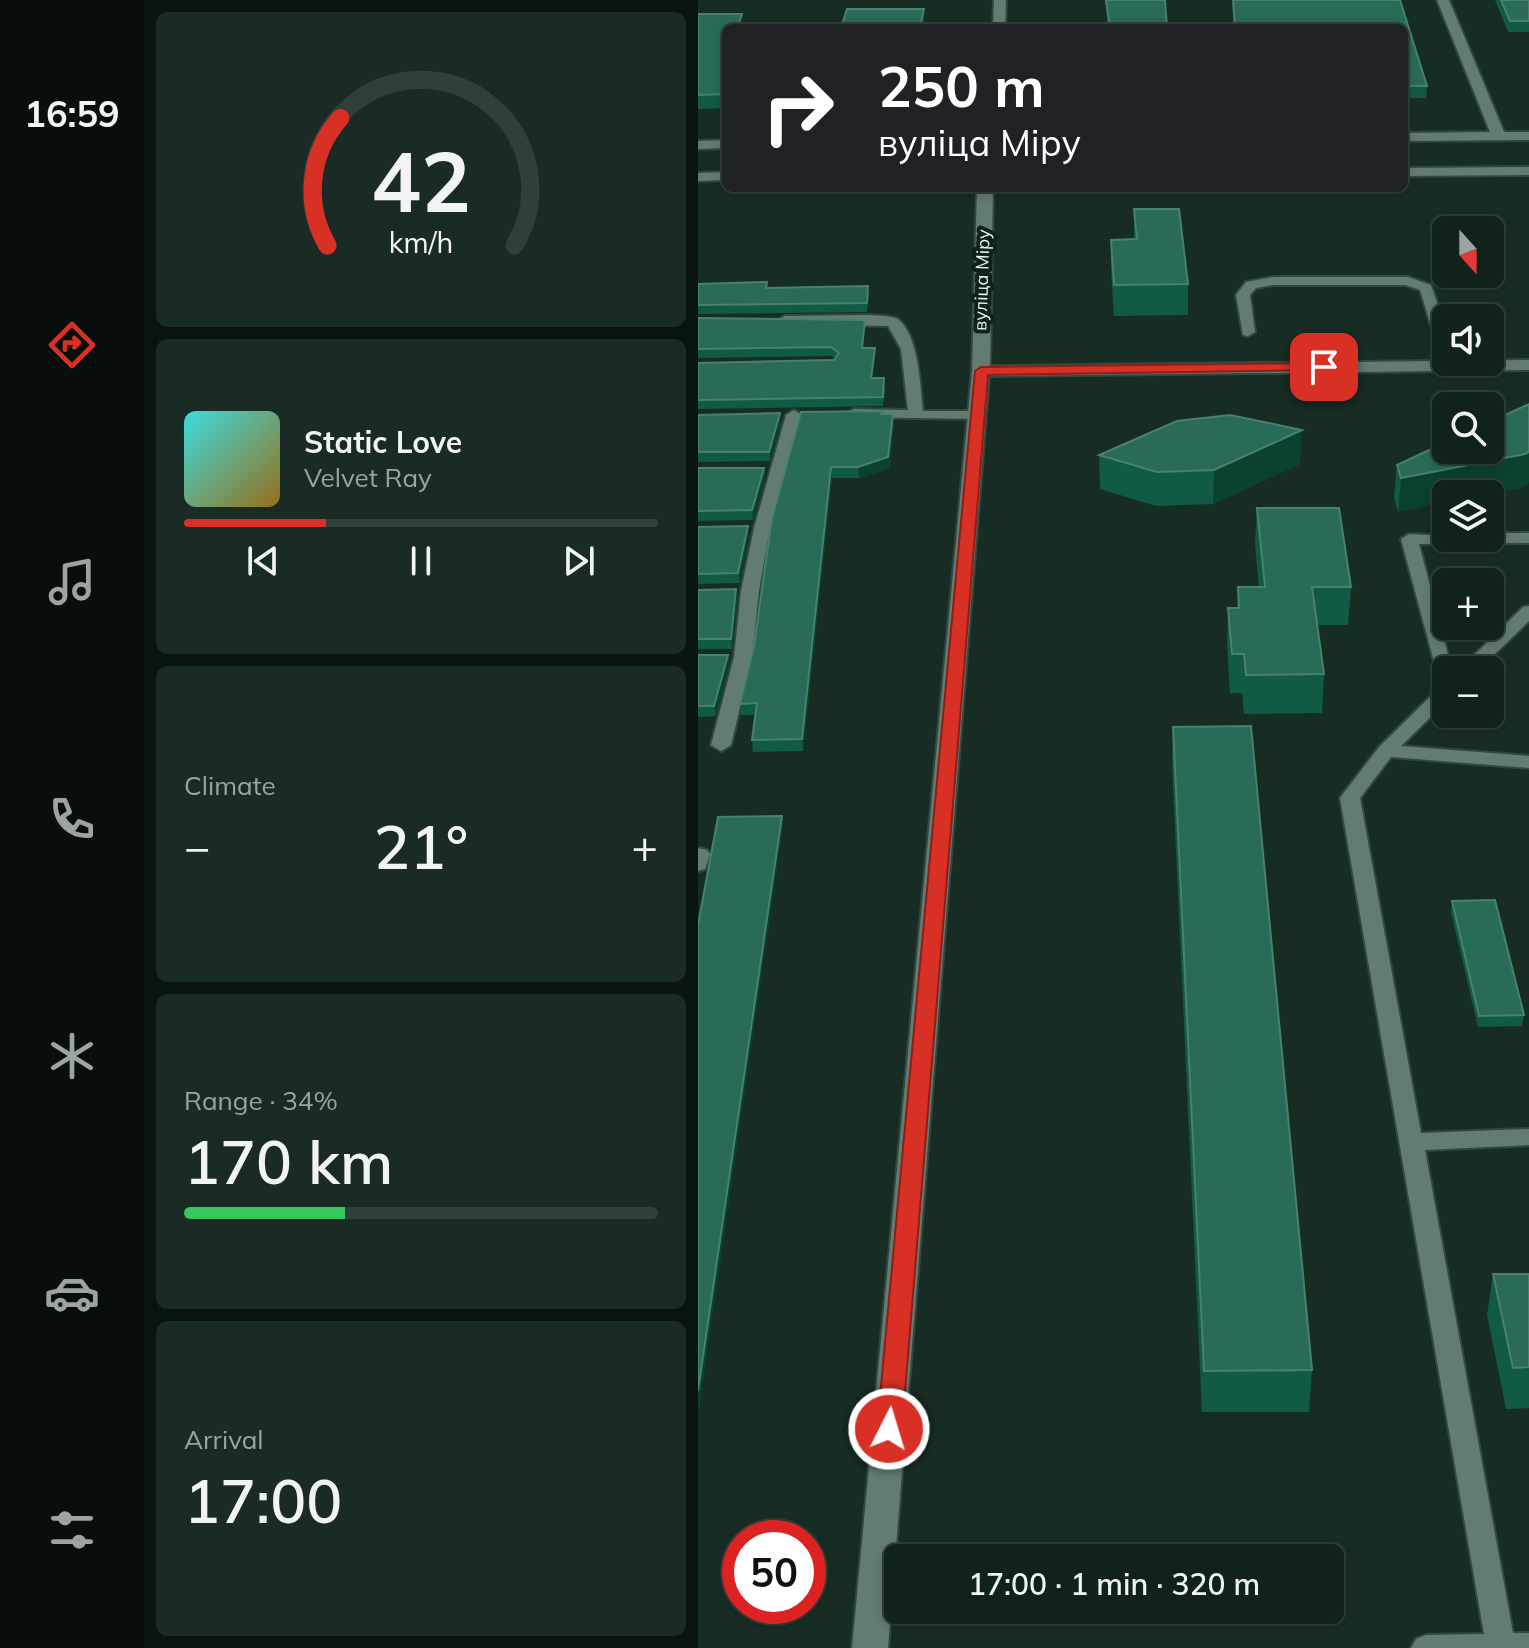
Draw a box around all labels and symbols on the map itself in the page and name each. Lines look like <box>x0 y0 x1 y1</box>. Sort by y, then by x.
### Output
north arrow <box>1432 216 1504 288</box>
street label: вуліца Міру <box>968 229 995 331</box>
pin <box>1290 333 1358 401</box>
position arrow <box>847 1387 931 1471</box>
speed limit sign: 50 <box>722 1520 826 1624</box>

